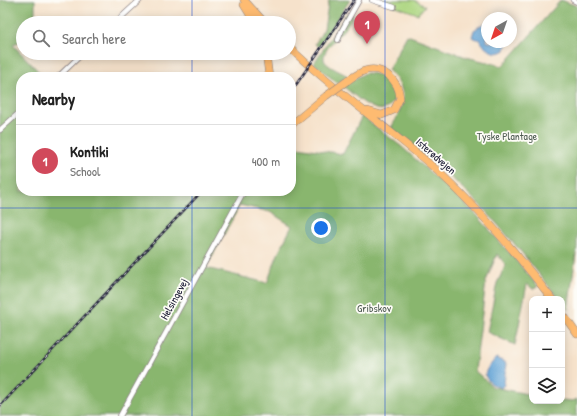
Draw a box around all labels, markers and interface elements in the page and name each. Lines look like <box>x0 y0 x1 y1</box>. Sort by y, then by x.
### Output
pin: 1 <box>354 11 380 44</box>
north arrow <box>481 12 517 48</box>
search box <box>16 16 296 60</box>
icon: search <box>30 27 52 49</box>
text: Search here <box>62 28 126 49</box>
text: Nearby <box>32 87 75 110</box>
park label: Tyske Plantage <box>477 129 538 143</box>
street label: Isterødvejen <box>413 135 459 177</box>
text: Kontiki <box>70 141 109 162</box>
text: 1 <box>43 152 47 170</box>
text: 400 m <box>252 152 280 170</box>
text: School <box>70 162 100 180</box>
your location <box>311 218 331 238</box>
street label: Helsingevej <box>157 276 191 322</box>
map controls <box>529 296 565 404</box>
button: + <box>529 296 565 332</box>
park label: Gribskov <box>357 301 392 315</box>
button: − <box>529 332 565 368</box>
button: layers <box>529 368 565 404</box>

